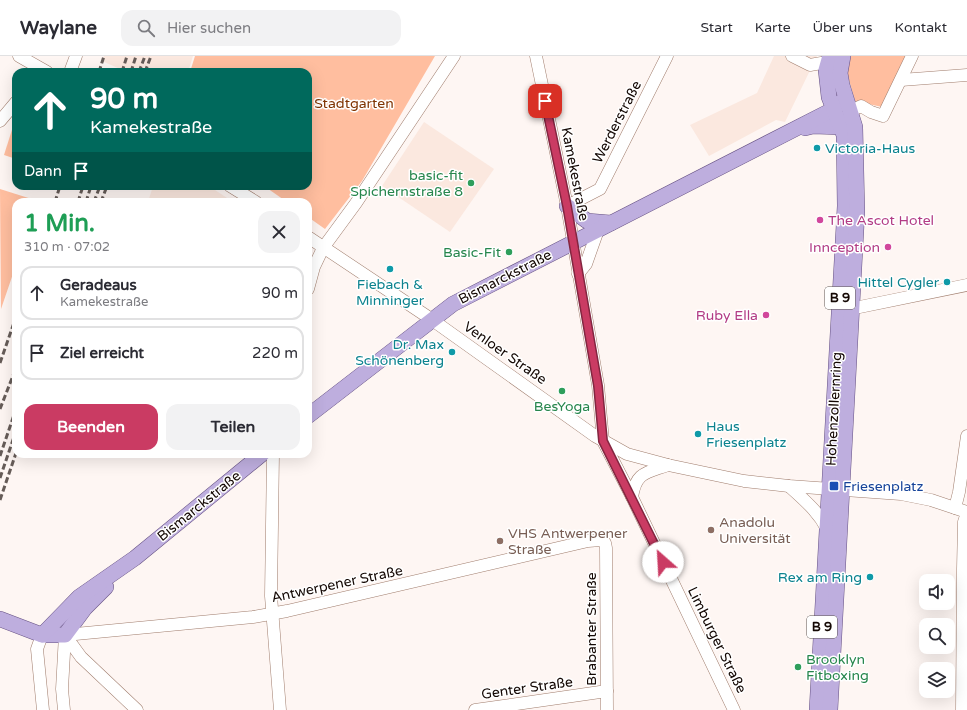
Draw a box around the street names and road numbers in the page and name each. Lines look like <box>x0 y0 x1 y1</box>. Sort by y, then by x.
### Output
street label: Werderstraße <box>589 78 645 166</box>
street label: Kamekestraße <box>558 126 592 222</box>
street label: Bismarckstraße <box>456 246 555 308</box>
road number: B 9 <box>825 287 855 309</box>
street label: Venloer Straße <box>460 318 550 388</box>
street label: Hohenzollernring <box>823 351 845 467</box>
street label: Bismarckstraße <box>154 467 244 545</box>
street label: Antwerpener Straße <box>270 562 404 606</box>
street label: Brabanter Straße <box>583 572 600 686</box>
street label: Limburger Straße <box>684 584 750 696</box>
road number: B 9 <box>807 616 837 638</box>
street label: Genter Straße <box>480 673 574 703</box>

